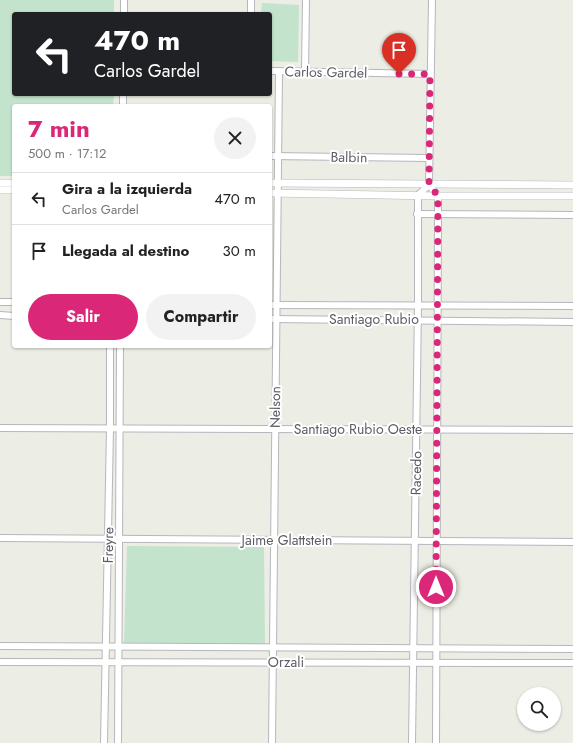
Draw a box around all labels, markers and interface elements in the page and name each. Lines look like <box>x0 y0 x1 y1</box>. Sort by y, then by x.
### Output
text: 470 m <box>94 20 180 61</box>
icon: left <box>28 28 80 80</box>
pin <box>382 33 416 74</box>
icon: arrive <box>388 39 410 61</box>
text: Carlos Gardel <box>94 58 200 84</box>
street label: Carlos Gardel <box>285 61 367 83</box>
text: 7 min <box>28 111 90 146</box>
button: close <box>214 117 256 159</box>
text: 500 m · 17:12 <box>28 144 107 163</box>
street label: Balbin <box>330 147 368 167</box>
text: Gira a la izquierda <box>62 178 192 200</box>
icon: left <box>28 188 50 210</box>
text: 470 m <box>214 188 256 210</box>
text: Carlos Gardel <box>62 200 139 219</box>
icon: arrive <box>28 240 50 262</box>
text: Llegada al destino <box>62 240 189 262</box>
text: 30 m <box>223 240 256 262</box>
button: Salir <box>28 294 138 340</box>
button: Compartir <box>146 294 256 340</box>
street label: Santiago Rubio <box>329 309 419 329</box>
street label: Nelson <box>265 386 285 428</box>
street label: Santiago Rubio Oeste <box>294 419 422 439</box>
street label: Racedo <box>406 450 426 495</box>
street label: Freyre <box>98 527 118 563</box>
street label: Jaime Glattstein <box>240 530 332 550</box>
position arrow <box>415 566 457 608</box>
street label: Orzali <box>268 652 304 672</box>
map controls <box>517 687 561 731</box>
button: search <box>517 687 561 731</box>

